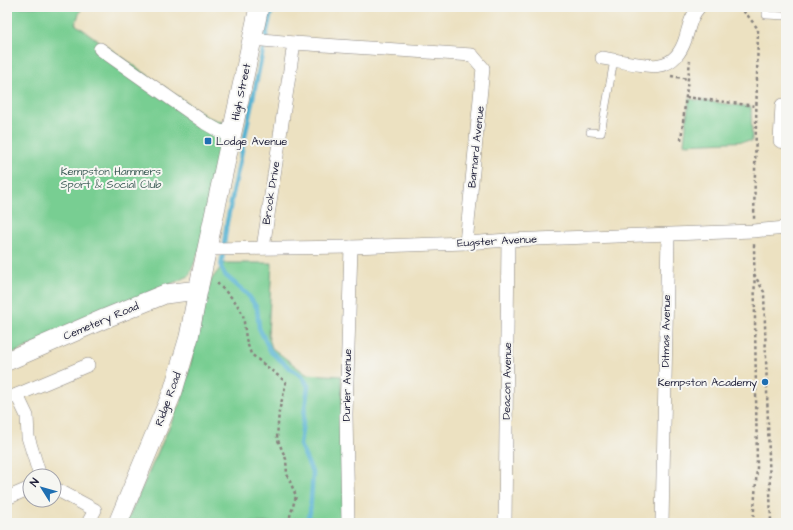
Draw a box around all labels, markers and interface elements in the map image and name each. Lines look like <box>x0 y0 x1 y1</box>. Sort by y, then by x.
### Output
street label: High Street <box>228 62 255 122</box>
street label: Barnard Avenue <box>464 105 488 189</box>
place label: Lodge Avenue <box>216 134 287 150</box>
marker: Lodge Avenue <box>203 136 213 146</box>
street label: Brook Drive <box>259 160 283 226</box>
park label: Kempston Hammers Sport & Social Club <box>61 164 162 192</box>
street label: Eugster Avenue <box>457 231 537 252</box>
street label: Ditmas Avenue <box>658 294 674 368</box>
street label: Cemetery Road <box>61 298 142 345</box>
street label: Deacon Avenue <box>499 342 515 420</box>
street label: Durler Avenue <box>339 348 355 421</box>
street label: Ridge Road <box>151 370 186 428</box>
place label: Kempston Academy <box>658 375 757 391</box>
marker: Kempston Academy <box>760 377 770 387</box>
north arrow <box>22 468 62 508</box>
text: N <box>26 475 43 490</box>

